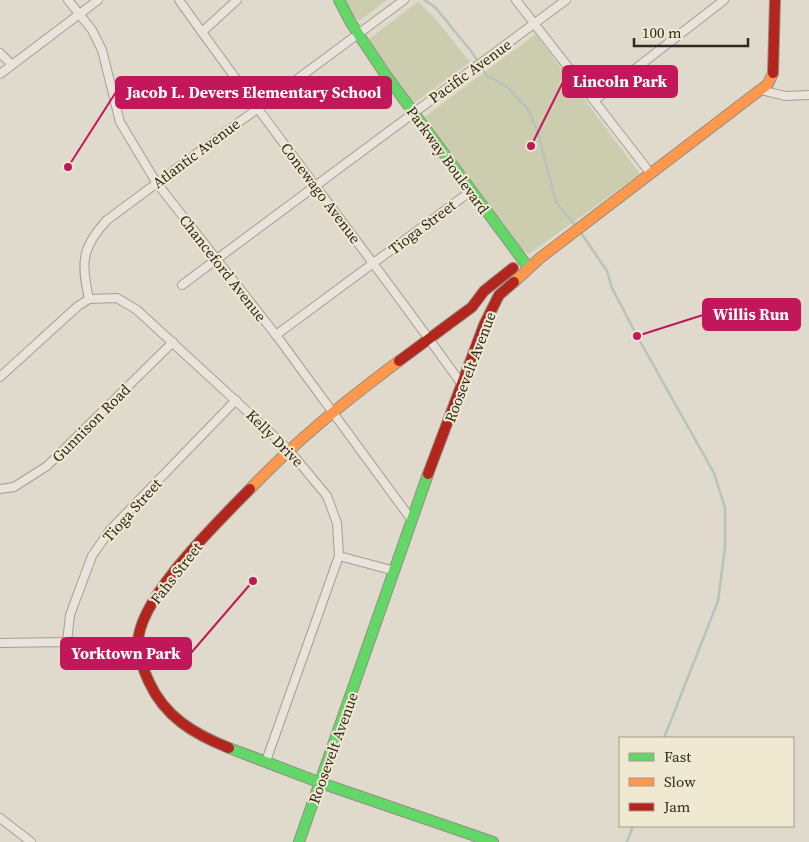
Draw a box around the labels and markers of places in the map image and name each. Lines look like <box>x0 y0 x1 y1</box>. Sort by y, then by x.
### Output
callout: Lincoln Park <box>563 66 677 97</box>
callout: Jacob L. Devers Elementary School <box>116 77 391 108</box>
callout: Willis Run <box>703 299 800 330</box>
callout: Yorktown Park <box>61 638 191 669</box>

